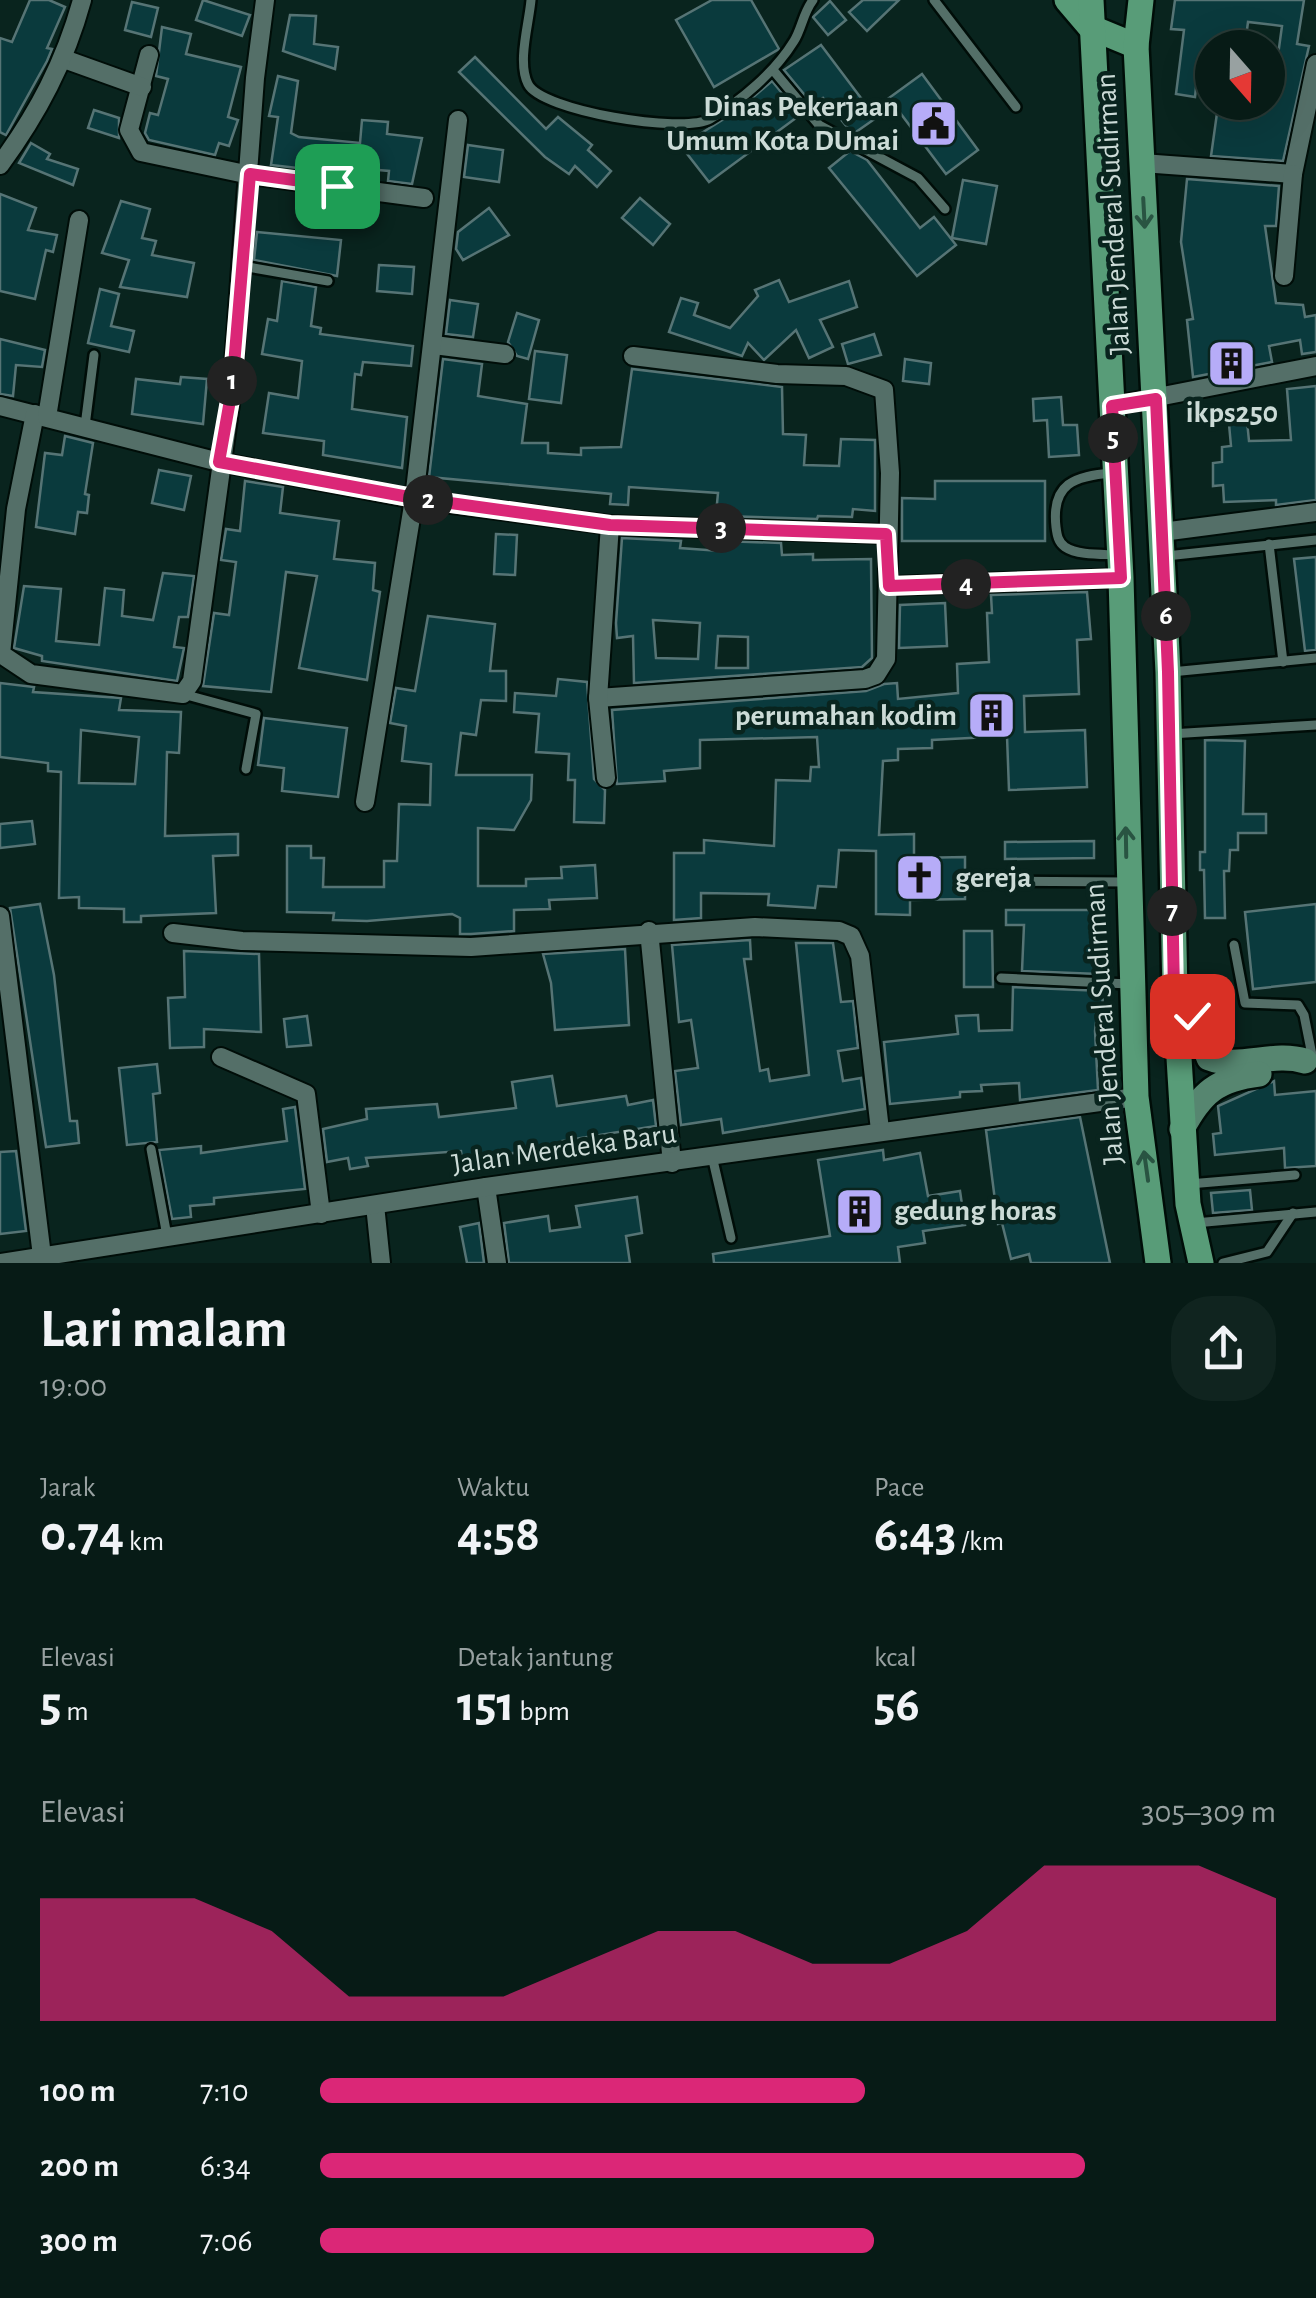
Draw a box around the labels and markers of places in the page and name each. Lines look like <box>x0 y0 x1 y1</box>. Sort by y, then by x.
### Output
place label: Dinas Pekerjaan Umum Kota DUmai <box>666 92 899 156</box>
public building icon: Dinas Pekerjaan Umum Kota DUmai <box>908 98 960 150</box>
pin <box>295 144 380 229</box>
building icon: ikps250 <box>1206 338 1258 390</box>
pin: 1 <box>207 356 257 406</box>
place label: ikps250 <box>1186 398 1278 428</box>
pin: 5 <box>1088 413 1138 463</box>
pin: 2 <box>403 475 453 525</box>
pin: 3 <box>696 503 746 553</box>
pin: 4 <box>941 559 991 609</box>
pin: 6 <box>1141 591 1191 641</box>
building icon: perumahan kodim <box>966 690 1018 742</box>
place label: perumahan kodim <box>735 701 957 731</box>
church icon: gereja <box>894 852 946 904</box>
place label: gereja <box>955 863 1032 893</box>
pin: 7 <box>1147 886 1197 936</box>
pin <box>1150 974 1235 1059</box>
building icon: gedung horas <box>833 1185 885 1237</box>
place label: gedung horas <box>894 1196 1056 1226</box>

